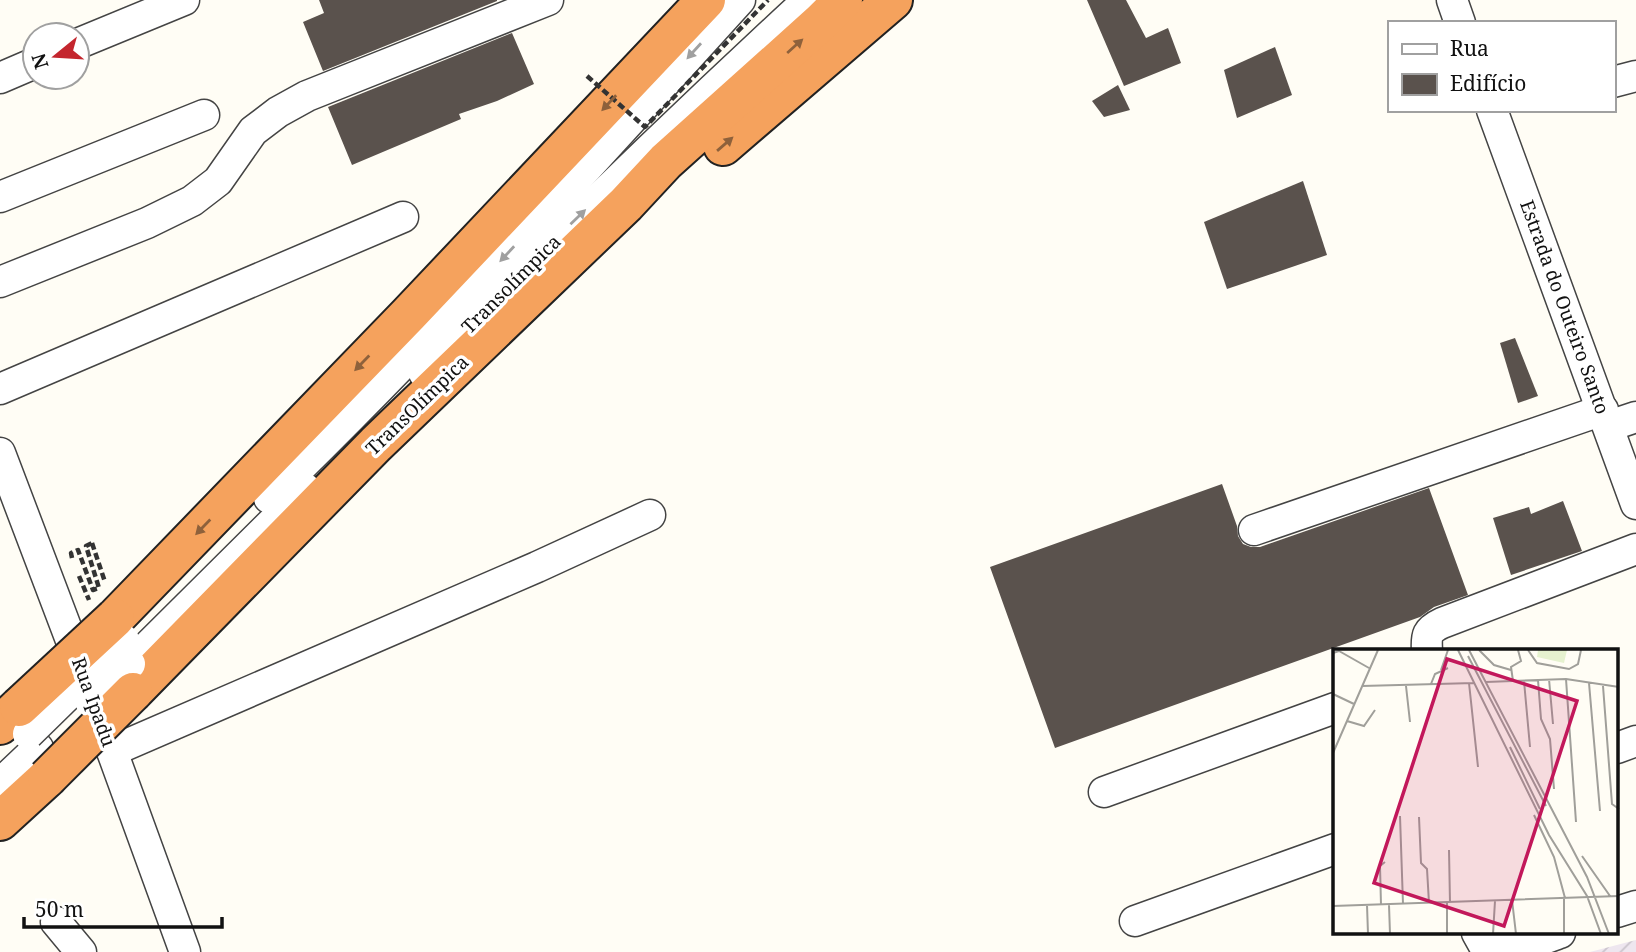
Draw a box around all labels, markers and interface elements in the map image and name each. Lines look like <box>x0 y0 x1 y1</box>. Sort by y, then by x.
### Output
north arrow <box>21 21 91 91</box>
legend <box>1388 21 1615 112</box>
text: Rua <box>1450 34 1489 62</box>
one-way arrow <box>787 38 804 54</box>
one-way arrow <box>687 42 703 59</box>
text: N <box>25 50 55 72</box>
text: Edifício <box>1450 69 1526 97</box>
one-way arrow <box>601 94 617 112</box>
one-way arrow <box>716 136 734 152</box>
street label: Estrada do Outeiro Santo <box>1514 196 1616 418</box>
one-way arrow <box>569 209 586 226</box>
street label: Transolímpica <box>456 229 566 339</box>
one-way arrow <box>500 245 516 262</box>
street label: TransOlímpica <box>360 349 474 461</box>
one-way arrow <box>354 354 370 371</box>
one-way arrow <box>195 518 212 535</box>
inset map <box>1333 649 1618 934</box>
street label: Rua Ipadu <box>66 654 122 750</box>
scale bar <box>24 886 222 930</box>
text: 50 m <box>35 895 84 923</box>

